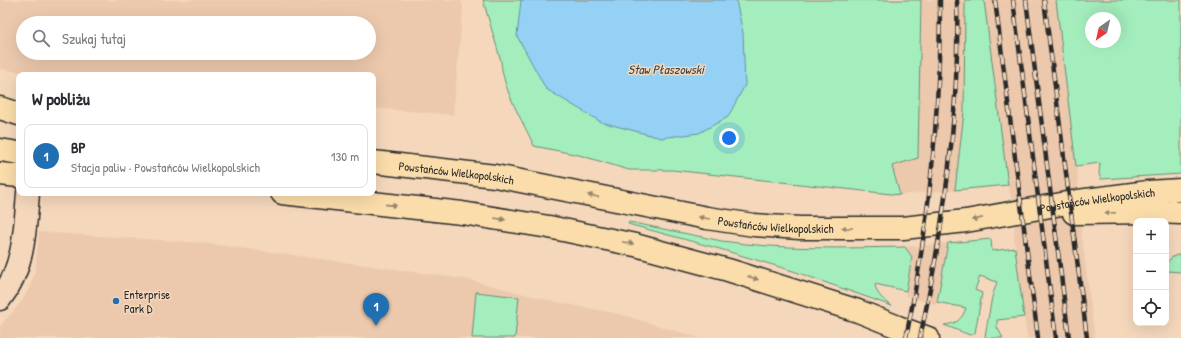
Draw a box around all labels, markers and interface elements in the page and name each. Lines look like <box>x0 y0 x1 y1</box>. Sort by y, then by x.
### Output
north arrow <box>1085 12 1121 48</box>
search box <box>16 16 376 60</box>
icon: search <box>30 27 52 49</box>
text: Szukaj tutaj <box>62 28 126 49</box>
water label: Staw Płaszowski <box>628 60 705 78</box>
text: W pobliżu <box>32 87 90 110</box>
your location <box>719 128 739 148</box>
text: BP <box>71 137 86 158</box>
text: 1 <box>44 147 48 165</box>
text: 130 m <box>331 147 359 165</box>
street label: Powstańców Wielkopolskich <box>398 157 516 188</box>
text: Stacja paliw · Powstańców Wielkopolskich <box>71 158 260 176</box>
street label: Powstańców Wielkopolskich <box>1038 183 1155 216</box>
one-way arrow <box>587 193 599 199</box>
one-way arrow <box>385 202 397 208</box>
one-way arrow <box>1103 210 1116 216</box>
street label: Powstańców Wielkopolskich <box>717 211 833 237</box>
one-way arrow <box>698 215 710 221</box>
one-way arrow <box>494 216 506 222</box>
one-way arrow <box>971 216 983 222</box>
map controls <box>1133 218 1169 326</box>
button: + <box>1133 218 1169 254</box>
one-way arrow <box>840 225 853 231</box>
one-way arrow <box>622 241 634 247</box>
button: − <box>1133 254 1169 290</box>
one-way arrow <box>748 275 760 281</box>
place label: Enterprise Park D <box>124 286 170 317</box>
button: locate <box>1133 290 1169 326</box>
pin: 1 <box>363 293 389 326</box>
marker: Enterprise Park D <box>111 296 121 306</box>

